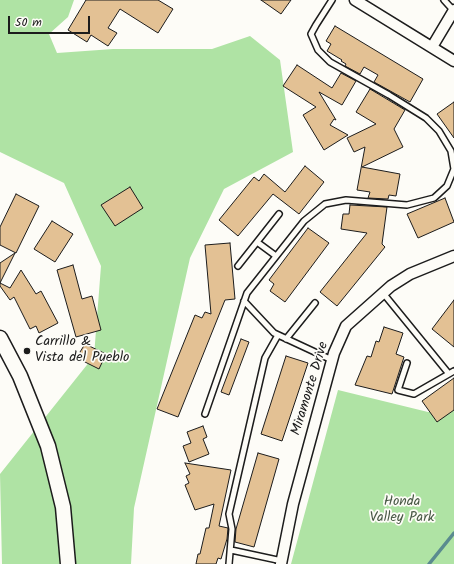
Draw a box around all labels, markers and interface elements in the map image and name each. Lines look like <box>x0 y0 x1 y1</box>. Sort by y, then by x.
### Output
scale bar <box>10 8 92 34</box>
text: 50 m <box>15 13 42 32</box>
place label: Carrillo & Vista del Pueblo <box>35 335 129 368</box>
street label: Miramonte Drive <box>289 340 333 438</box>
marker: Carrillo & Vista del Pueblo <box>22 346 32 356</box>
park label: Honda Valley Park <box>370 495 434 528</box>

